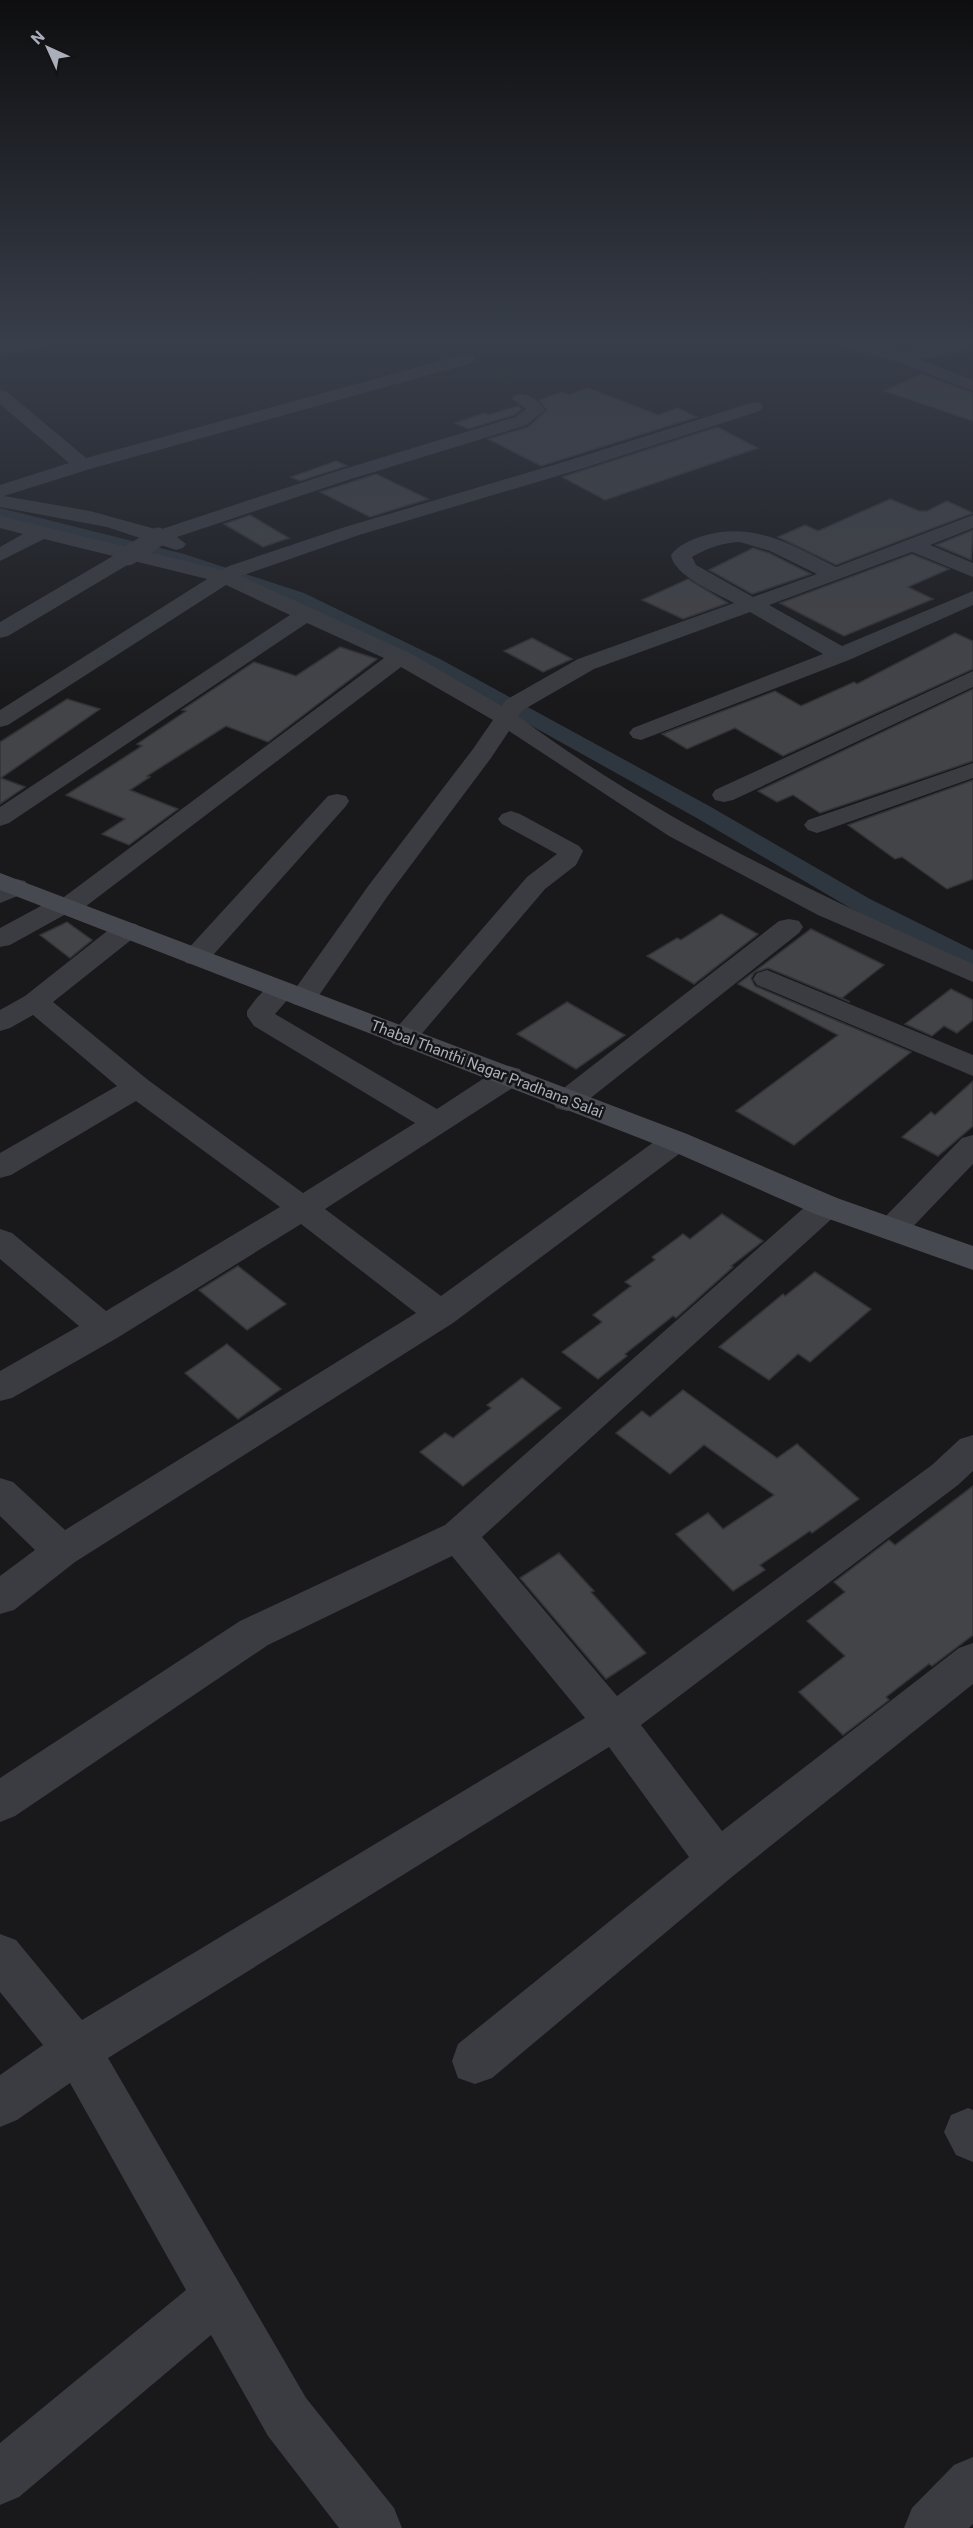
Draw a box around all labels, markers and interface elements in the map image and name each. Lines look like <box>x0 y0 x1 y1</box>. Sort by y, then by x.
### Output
north arrow <box>18 18 78 78</box>
text: N <box>27 27 48 48</box>
street label: Thabal Thanthi Nagar Pradhana Salai <box>368 1016 606 1122</box>

